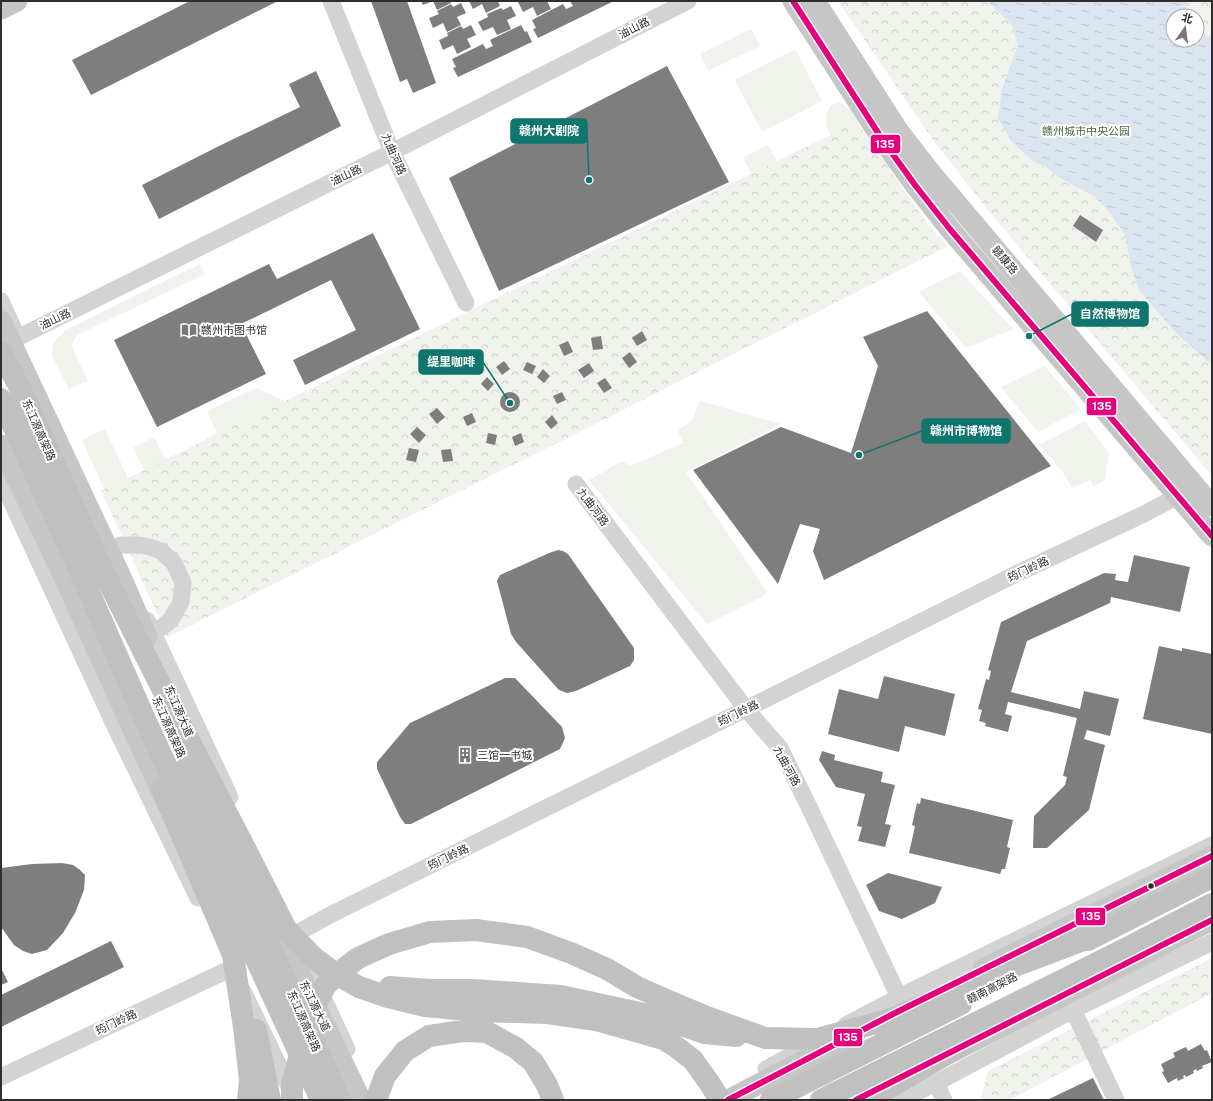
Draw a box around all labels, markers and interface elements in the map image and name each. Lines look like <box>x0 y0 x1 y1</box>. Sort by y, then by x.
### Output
north arrow <box>1165 8 1205 48</box>
text: 北 <box>1181 11 1194 25</box>
street label: 油山路 <box>617 15 651 41</box>
callout: 赣州大剧院 <box>511 119 587 143</box>
text: 赣州大剧院 <box>519 124 579 138</box>
park label: 赣州城市中央公园 <box>1042 125 1130 137</box>
street label: 九曲河路 <box>380 131 408 177</box>
line badge: 135 <box>870 134 901 154</box>
text: 135 <box>875 138 895 150</box>
street label: 油山路 <box>329 162 363 188</box>
street label: 赣康路 <box>990 244 1020 276</box>
callout: 自然博物馆 <box>1072 302 1148 326</box>
street label: 油山路 <box>38 306 72 332</box>
text: 自然博物馆 <box>1080 307 1140 321</box>
library icon: 赣州市图书馆 <box>180 321 198 339</box>
place label: 赣州市图书馆 <box>201 324 267 336</box>
callout: 缇里咖啡 <box>419 350 483 374</box>
text: 缇里咖啡 <box>427 355 475 369</box>
street label: 东江源高架路 <box>20 397 58 463</box>
line badge: 135 <box>1086 397 1117 416</box>
text: 135 <box>1092 400 1112 412</box>
callout: 赣州市博物馆 <box>922 419 1010 443</box>
text: 赣州市博物馆 <box>930 424 1002 438</box>
street label: 九曲河路 <box>575 486 611 528</box>
street label: 筠门岭路 <box>1006 554 1050 584</box>
street label: 东江源大道 <box>162 683 196 739</box>
street label: 东江源高架路 <box>150 694 188 760</box>
street label: 筠门岭路 <box>716 698 760 728</box>
street label: 九曲河路 <box>771 744 803 788</box>
building icon: 三馆一书城 <box>456 746 474 764</box>
place label: 三馆一书城 <box>477 749 532 761</box>
street label: 筠门岭路 <box>426 842 470 872</box>
unlabelled marker <box>1146 881 1156 891</box>
line badge: 135 <box>1075 907 1106 926</box>
text: 135 <box>1081 910 1101 922</box>
street label: 赣南高架路 <box>965 970 1019 1006</box>
street label: 东江源大道 <box>298 979 332 1033</box>
street label: 东江源高架路 <box>285 988 323 1054</box>
street label: 筠门岭路 <box>94 1007 138 1037</box>
line badge: 135 <box>833 1028 863 1047</box>
text: 135 <box>838 1031 858 1043</box>

